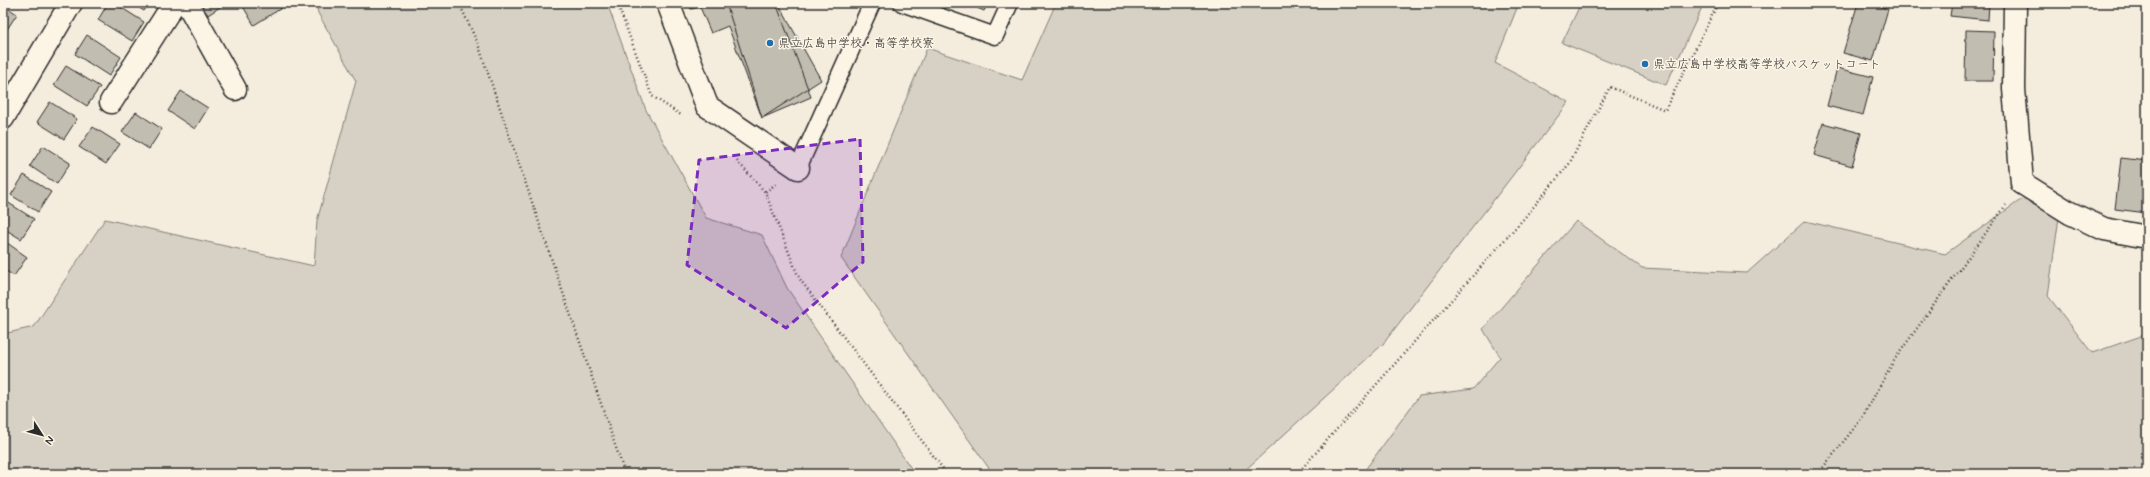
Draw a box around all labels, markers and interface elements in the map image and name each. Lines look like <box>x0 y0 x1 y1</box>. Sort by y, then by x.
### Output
place label: 県立広島中学校・高等学校寮 <box>778 36 934 52</box>
marker: 県立広島中学校・高等学校寮 <box>765 38 775 48</box>
place label: 県立広島中学校高等学校バスケットコート <box>1653 57 1881 73</box>
marker: 県立広島中学校高等学校バスケットコート <box>1640 59 1650 69</box>
north arrow <box>22 415 62 455</box>
text: N <box>41 433 57 447</box>

